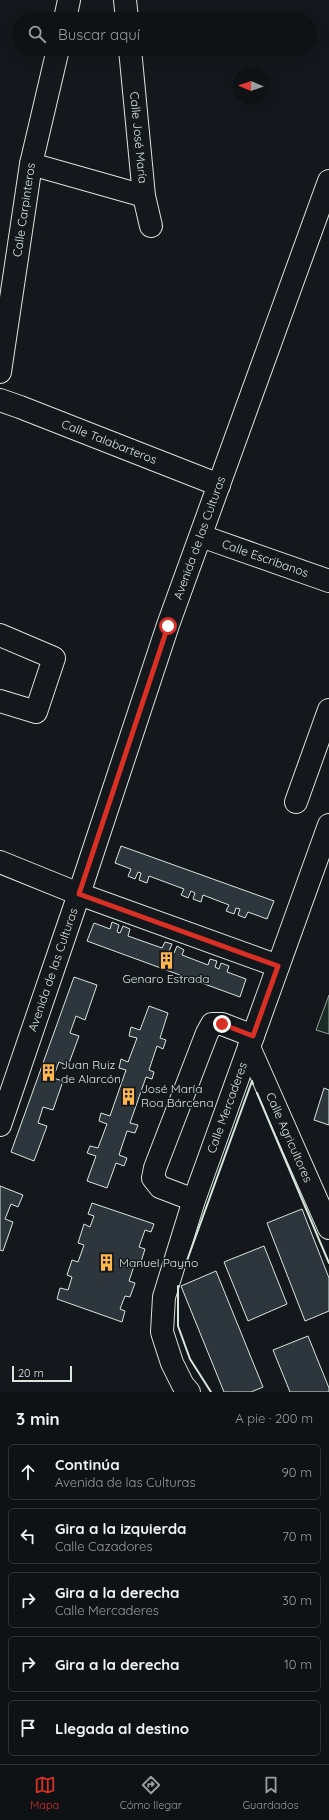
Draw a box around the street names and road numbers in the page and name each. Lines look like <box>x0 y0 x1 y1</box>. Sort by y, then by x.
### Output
street label: Calle José María <box>127 91 151 184</box>
street label: Calle Carpinteros <box>9 161 38 258</box>
street label: Calle Talabarteros <box>60 416 160 467</box>
street label: Avenida de las Culturas <box>170 474 228 601</box>
street label: Calle Escribanos <box>220 536 311 580</box>
street label: Avenida de las Culturas <box>24 905 81 1034</box>
street label: Calle Mercaderes <box>203 1060 250 1155</box>
street label: Calle Agricultores <box>263 1090 316 1185</box>

